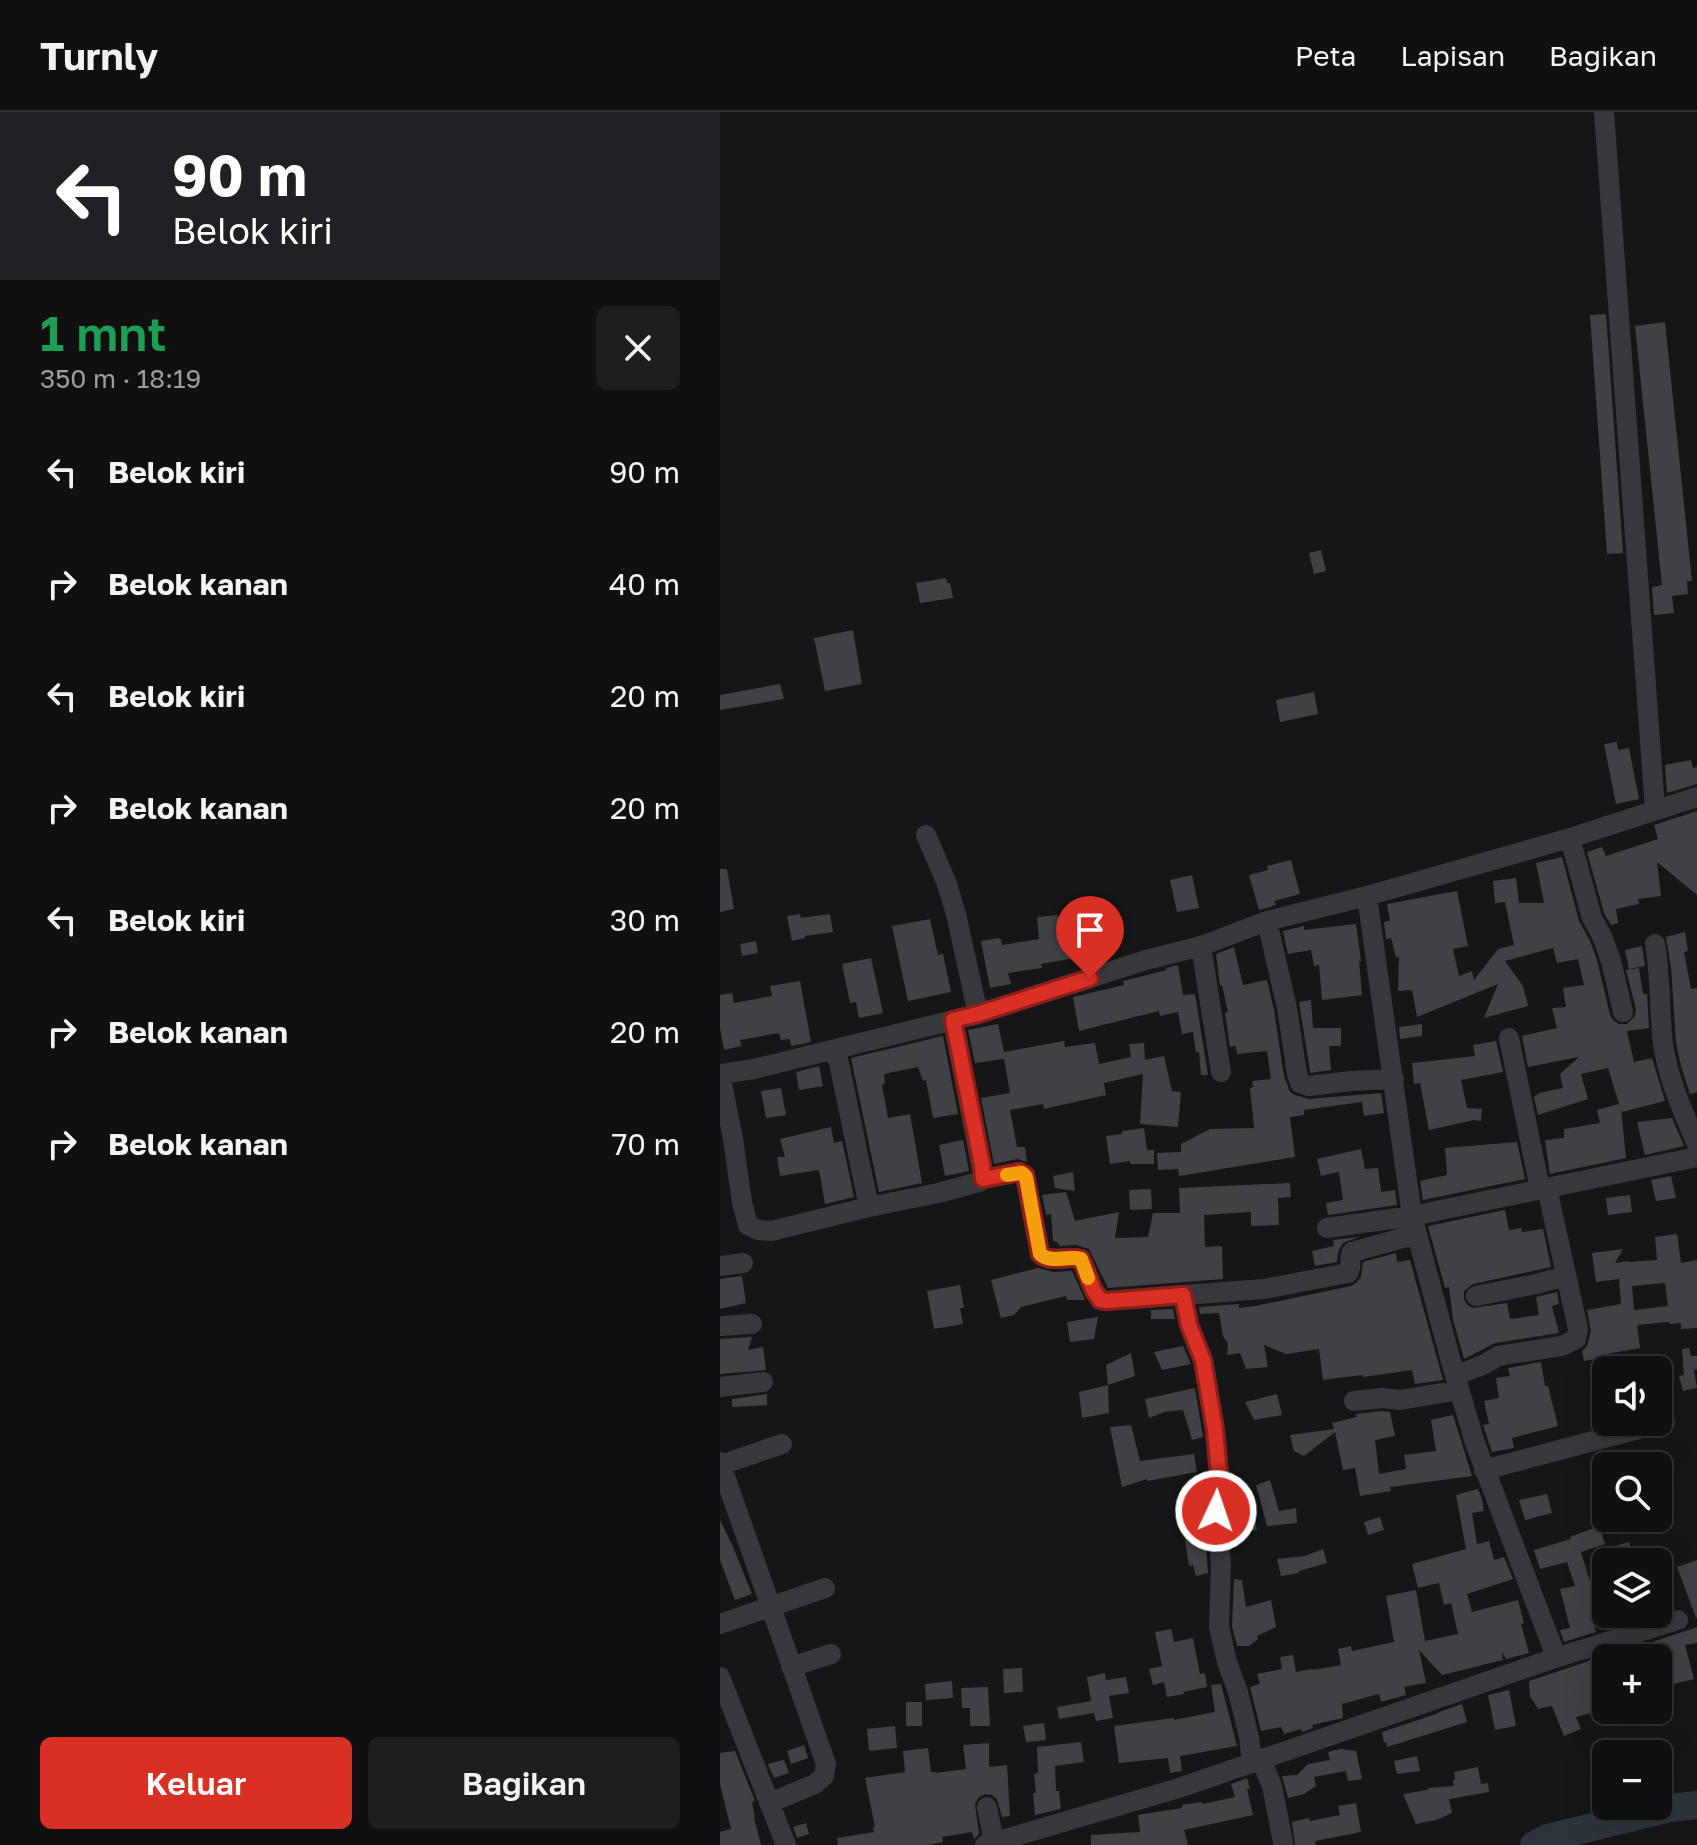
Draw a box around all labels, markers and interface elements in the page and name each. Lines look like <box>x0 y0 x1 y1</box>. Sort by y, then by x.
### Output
text: Turnly <box>40 33 158 78</box>
text: Peta <box>1295 39 1356 72</box>
text: Lapisan <box>1400 39 1505 72</box>
text: Bagikan <box>1549 39 1657 72</box>
text: 90 m <box>172 141 307 208</box>
icon: left <box>40 144 144 248</box>
text: Belok kiri <box>172 209 333 252</box>
text: 1 mnt <box>40 304 166 362</box>
button: close <box>596 306 680 390</box>
text: 350 m · 18:19 <box>40 363 201 394</box>
icon: left <box>40 450 84 494</box>
text: Belok kiri <box>108 454 245 490</box>
text: 90 m <box>609 454 680 490</box>
icon: right <box>40 562 84 606</box>
text: Belok kanan <box>108 566 288 602</box>
text: 40 m <box>609 566 680 602</box>
icon: left <box>40 674 84 718</box>
text: Belok kiri <box>108 678 245 714</box>
text: 20 m <box>610 678 680 714</box>
icon: right <box>40 786 84 830</box>
text: Belok kanan <box>108 790 288 826</box>
text: 20 m <box>610 790 680 826</box>
pin <box>1056 896 1124 978</box>
icon: left <box>40 898 84 942</box>
text: Belok kiri <box>108 902 245 938</box>
text: 30 m <box>610 902 680 938</box>
icon: arrive <box>1068 908 1112 952</box>
icon: right <box>40 1010 84 1054</box>
text: Belok kanan <box>108 1014 288 1050</box>
text: 20 m <box>610 1014 680 1050</box>
icon: right <box>40 1122 84 1166</box>
text: Belok kanan <box>108 1126 288 1162</box>
text: 70 m <box>611 1126 680 1162</box>
map controls <box>1592 1356 1672 1820</box>
button: sound <box>1592 1356 1672 1436</box>
button: search <box>1592 1452 1672 1532</box>
position arrow <box>1174 1469 1258 1553</box>
button: layers <box>1592 1548 1672 1628</box>
button: + <box>1592 1644 1672 1724</box>
button: Keluar <box>40 1737 352 1829</box>
button: Bagikan <box>368 1737 680 1829</box>
button: − <box>1592 1740 1672 1820</box>

